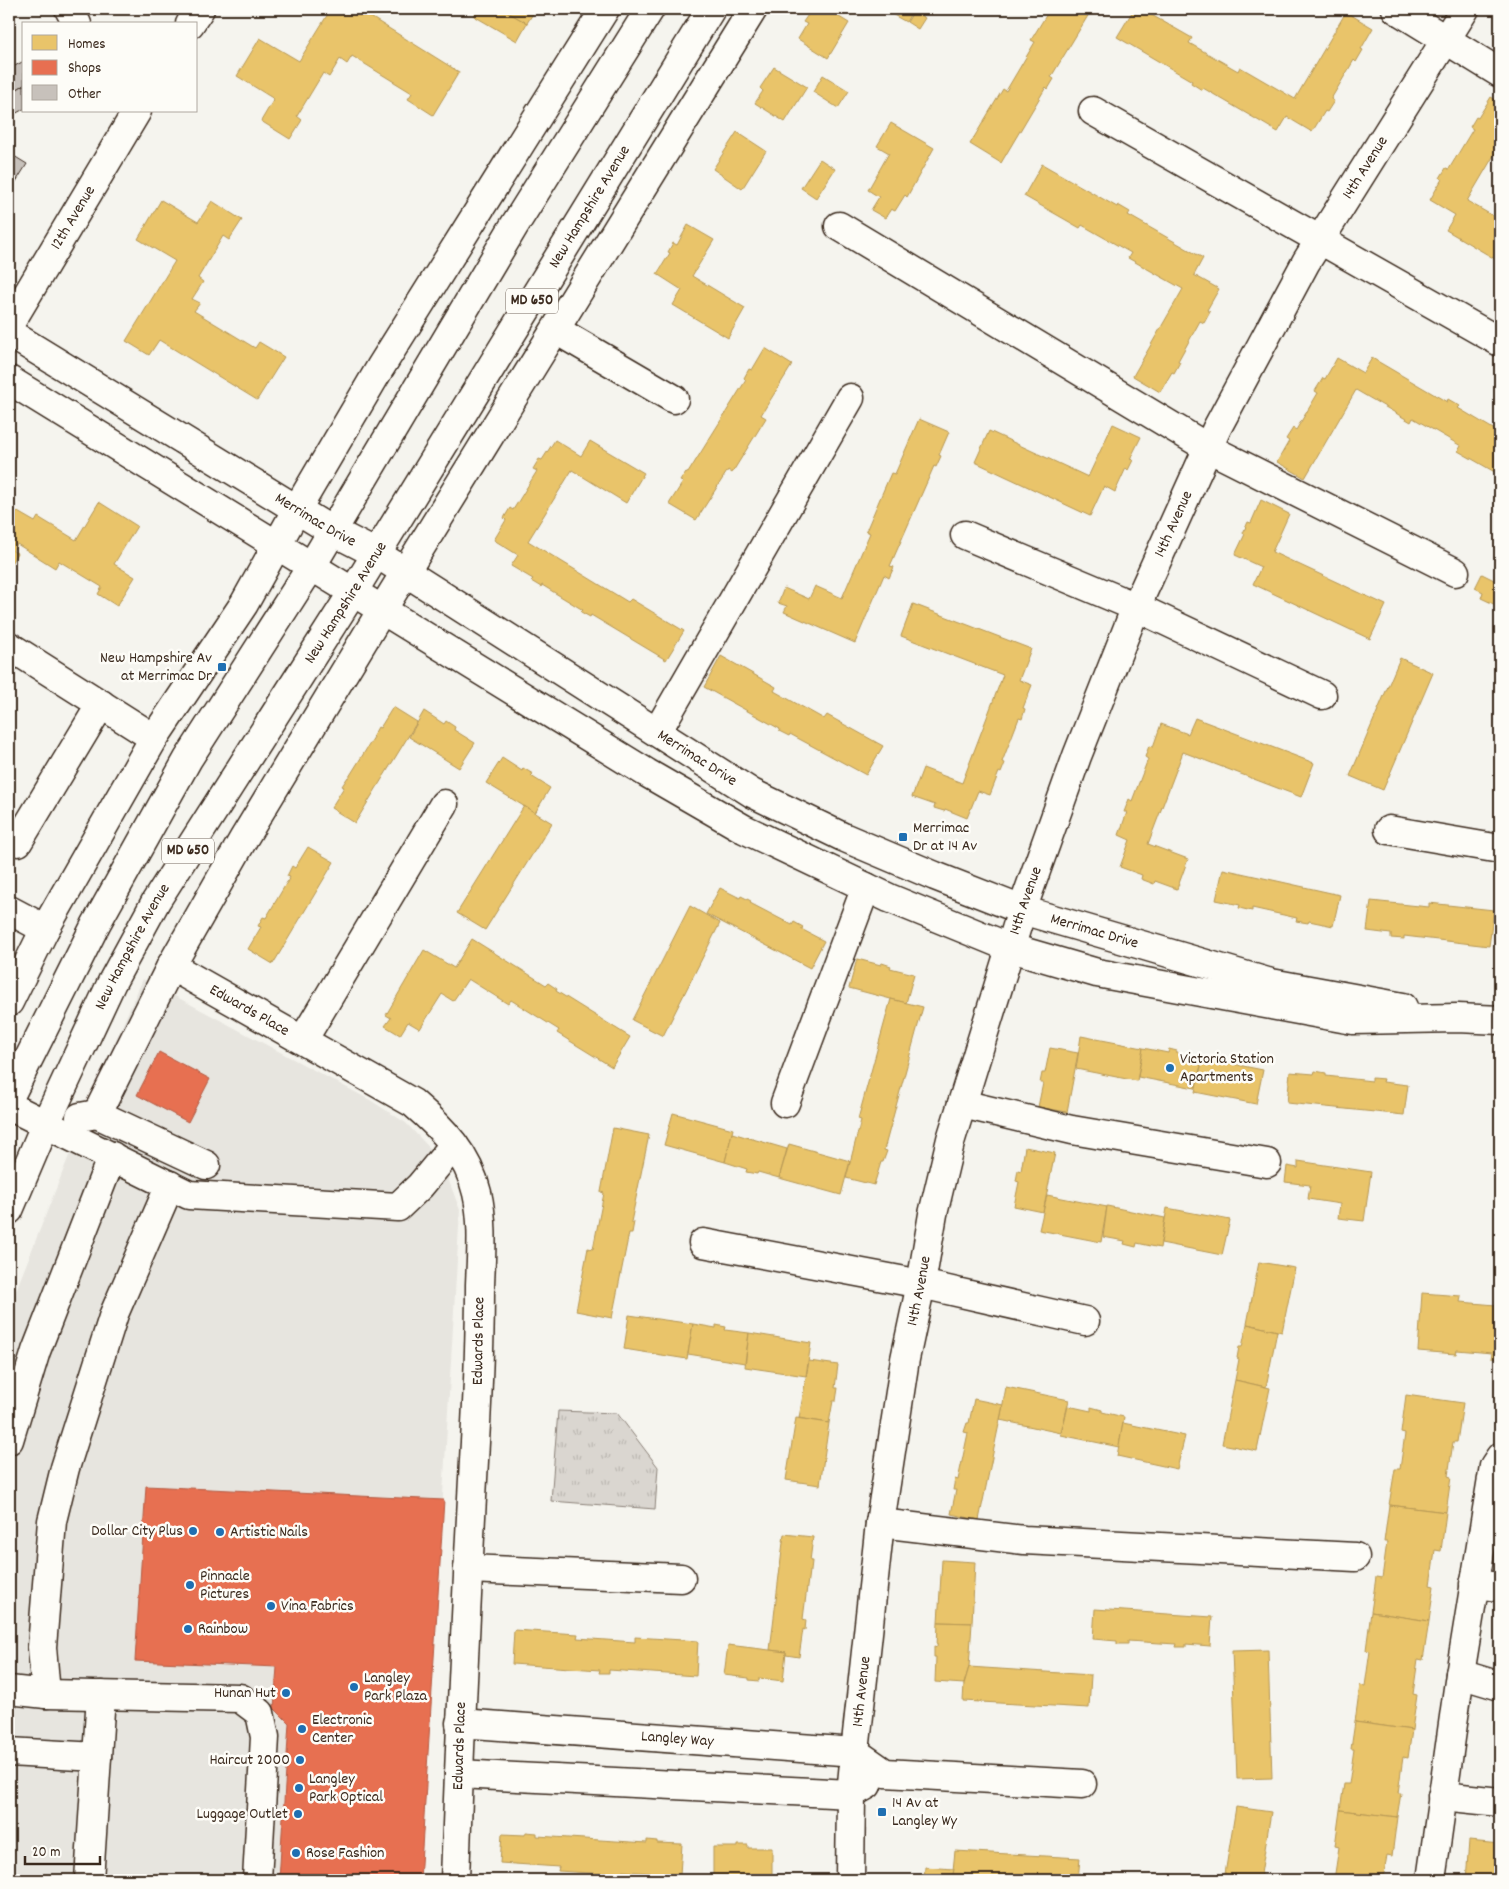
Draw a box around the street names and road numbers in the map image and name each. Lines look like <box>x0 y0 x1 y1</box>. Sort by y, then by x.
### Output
street label: 14th Avenue <box>1337 132 1394 204</box>
street label: New Hampshire Avenue <box>543 141 636 273</box>
street label: 12th Avenue <box>45 181 101 254</box>
road number: MD 650 <box>506 288 558 314</box>
street label: Merrimac Drive <box>270 487 360 553</box>
street label: 14th Avenue <box>1148 487 1199 561</box>
street label: New Hampshire Avenue <box>299 537 393 668</box>
street label: Merrimac Drive <box>653 724 742 792</box>
road number: MD 650 <box>162 838 214 864</box>
street label: 14th Avenue <box>1003 863 1048 938</box>
street label: New Hampshire Avenue <box>89 879 176 1014</box>
street label: Merrimac Drive <box>1048 907 1141 955</box>
street label: Edwards Place <box>205 979 294 1042</box>
street label: 14th Avenue <box>901 1254 937 1328</box>
street label: Edwards Place <box>467 1297 491 1385</box>
street label: 14th Avenue <box>846 1655 877 1728</box>
street label: Edwards Place <box>447 1701 473 1791</box>
street label: Langley Way <box>640 1725 715 1753</box>

